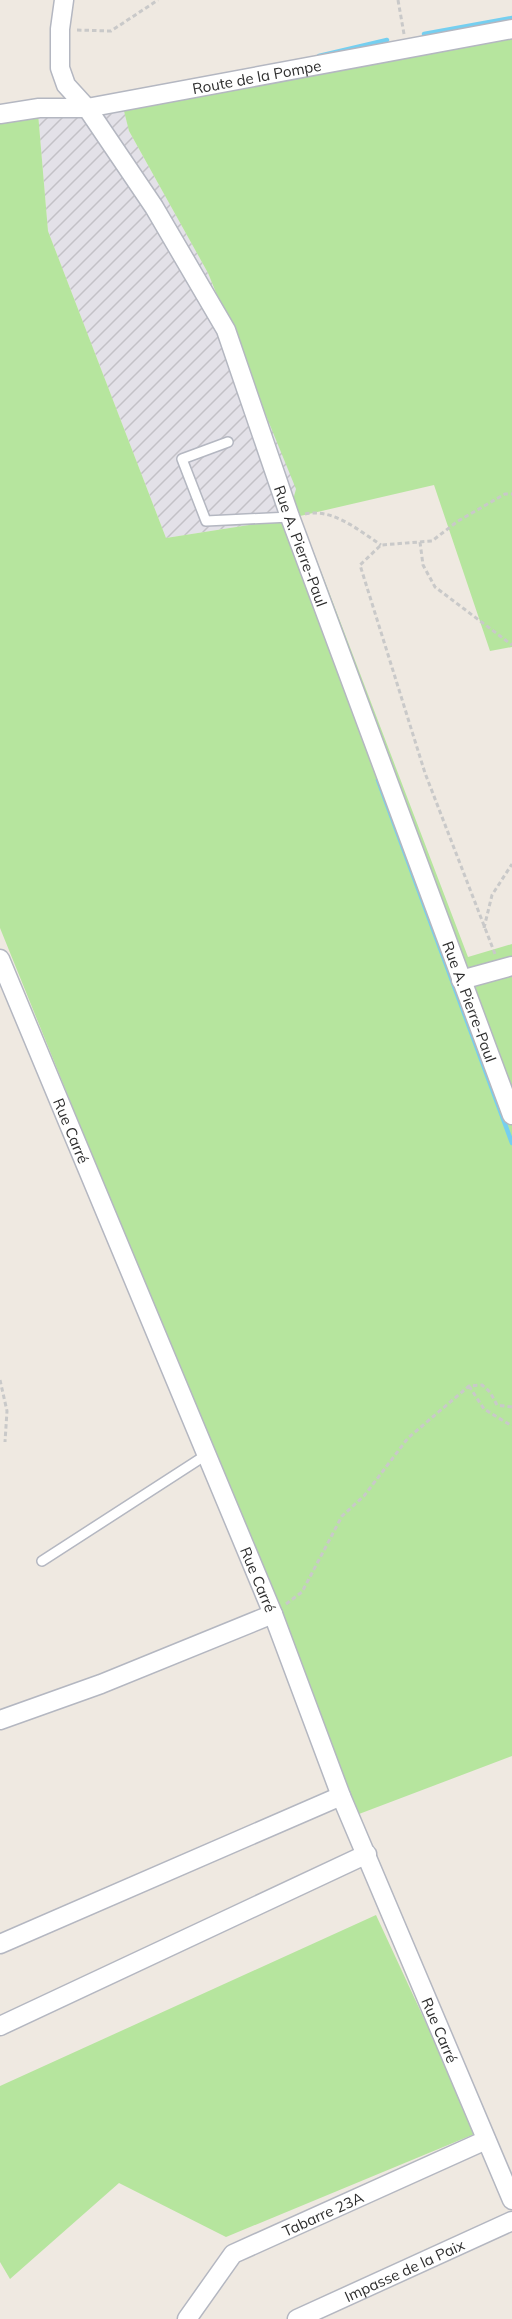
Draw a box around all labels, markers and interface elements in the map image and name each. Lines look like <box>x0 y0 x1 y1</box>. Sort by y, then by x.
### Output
street label: Route de la Pompe <box>191 55 323 98</box>
street label: Rue A. Pierre-Paul <box>270 483 332 609</box>
street label: Rue A. Pierre-Paul <box>439 938 501 1065</box>
street label: Rue Carré <box>49 1095 94 1166</box>
street label: Rue Carré <box>236 1544 281 1615</box>
street label: Rue Carré <box>418 1994 462 2066</box>
street label: Tabarre 23A <box>279 2187 366 2240</box>
street label: Impasse de la Paix <box>341 2235 467 2306</box>

